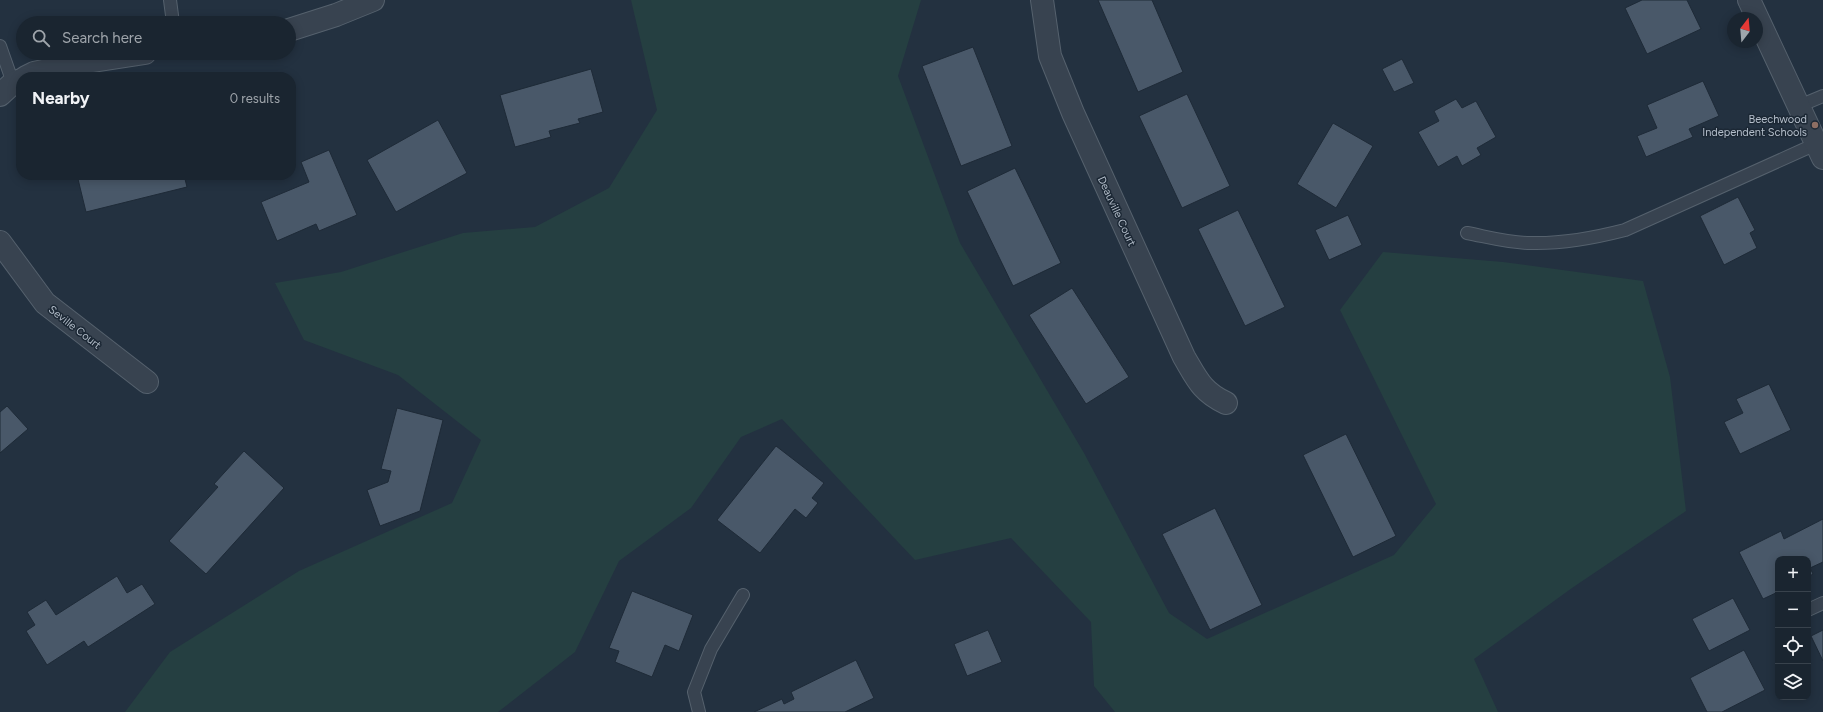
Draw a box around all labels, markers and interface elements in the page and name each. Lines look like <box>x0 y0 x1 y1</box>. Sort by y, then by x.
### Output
north arrow <box>1727 12 1763 48</box>
search box <box>16 16 296 60</box>
icon: search <box>30 27 52 49</box>
text: Search here <box>62 29 142 47</box>
text: Nearby <box>32 88 90 108</box>
text: 0 results <box>230 91 280 106</box>
place label: Beechwood Independent Schools <box>1702 113 1807 139</box>
marker: Beechwood Independent Schools <box>1810 120 1820 130</box>
street label: Deauville Court <box>1095 174 1138 248</box>
street label: Seville Court <box>46 303 103 352</box>
map controls <box>1775 556 1811 700</box>
button: + <box>1775 556 1811 592</box>
button: − <box>1775 592 1811 628</box>
button: locate <box>1775 628 1811 664</box>
button: layers <box>1775 664 1811 700</box>

